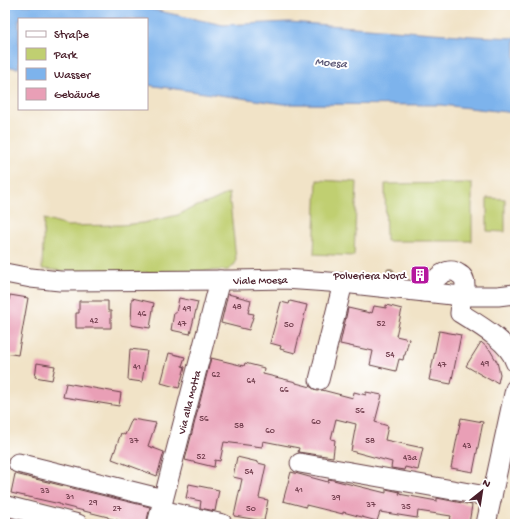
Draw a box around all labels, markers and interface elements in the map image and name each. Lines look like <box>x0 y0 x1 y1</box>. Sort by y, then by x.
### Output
legend <box>18 18 148 110</box>
text: Straße <box>54 29 90 43</box>
text: Park <box>53 49 79 63</box>
water label: Moesa <box>314 56 349 72</box>
text: Wasser <box>54 69 92 83</box>
text: Gebäude <box>54 89 100 103</box>
building icon: Polveriera Nord <box>409 264 431 286</box>
place label: Polveriera Nord <box>332 271 408 283</box>
street label: Viale Moesa <box>232 275 289 288</box>
house number: 48 <box>232 302 242 313</box>
house number: 49 <box>183 304 192 315</box>
house number: 46 <box>138 309 147 320</box>
house number: 42 <box>90 316 99 327</box>
house number: 47 <box>178 319 187 330</box>
house number: 52 <box>376 319 386 330</box>
house number: 50 <box>284 320 294 331</box>
house number: 54 <box>386 350 395 361</box>
house number: 49 <box>481 359 490 370</box>
house number: 47 <box>438 360 447 371</box>
house number: 41 <box>133 362 141 373</box>
street label: Via alla Motta <box>176 368 205 437</box>
house number: 62 <box>212 370 221 381</box>
house number: 64 <box>247 376 256 387</box>
house number: 66 <box>279 385 289 396</box>
house number: 56 <box>355 406 365 417</box>
house number: 56 <box>199 414 209 425</box>
house number: 60 <box>311 417 321 428</box>
house number: 58 <box>234 421 244 432</box>
house number: 60 <box>265 426 275 437</box>
house number: 37 <box>128 436 139 447</box>
house number: 58 <box>365 436 375 447</box>
house number: 43 <box>463 441 472 452</box>
house number: 52 <box>196 452 206 463</box>
house number: 43a <box>403 453 418 464</box>
house number: 54 <box>245 467 254 478</box>
north arrow <box>462 471 502 511</box>
text: N <box>480 477 492 491</box>
house number: 41 <box>295 485 303 496</box>
house number: 33 <box>39 486 50 497</box>
house number: 31 <box>65 492 75 503</box>
house number: 39 <box>330 493 341 504</box>
house number: 29 <box>89 498 98 509</box>
house number: 37 <box>365 500 376 511</box>
house number: 35 <box>400 502 411 513</box>
house number: 27 <box>112 504 122 515</box>
house number: 50 <box>246 504 256 515</box>

